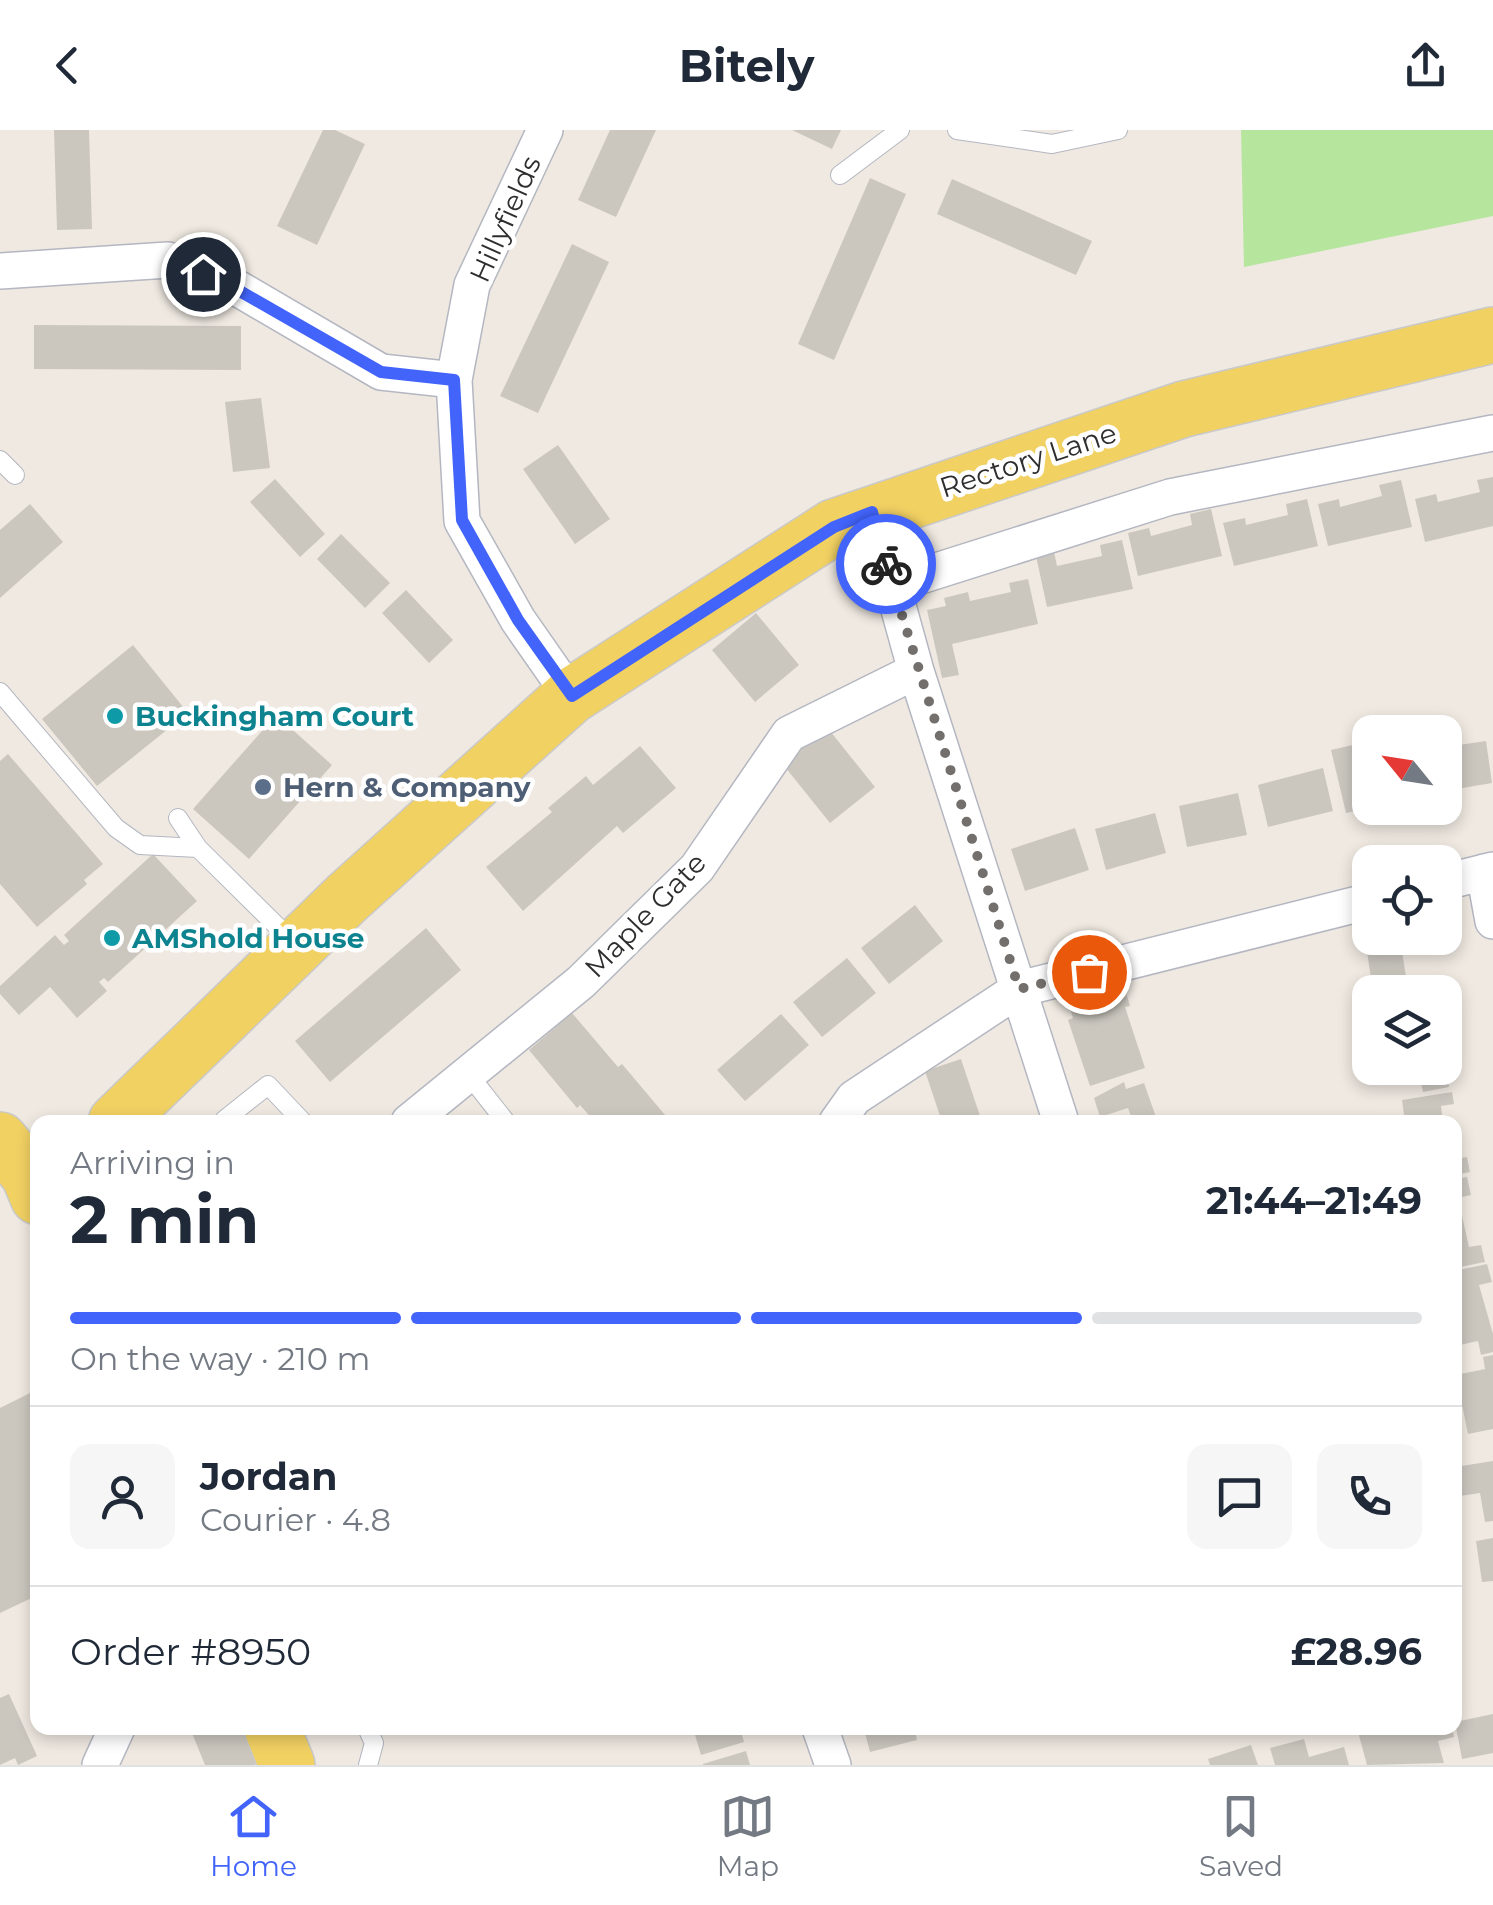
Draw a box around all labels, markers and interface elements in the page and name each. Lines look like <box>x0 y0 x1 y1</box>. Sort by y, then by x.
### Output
icon: back <box>40 38 95 93</box>
text: Bitely <box>679 38 814 93</box>
icon: share <box>1398 38 1453 93</box>
street label: Hillyfields <box>462 151 548 287</box>
pin <box>161 232 246 317</box>
icon: home <box>176 247 231 302</box>
street label: Rectory Lane <box>935 415 1121 505</box>
courier <box>836 514 936 614</box>
icon: bike <box>859 537 914 592</box>
place label: Buckingham Court <box>135 699 414 733</box>
marker: Buckingham Court <box>104 705 126 727</box>
north arrow <box>1352 715 1462 825</box>
map controls <box>1352 715 1462 1085</box>
place label: Hern & Company <box>283 770 531 804</box>
marker: Hern & Company <box>252 776 274 798</box>
button: locate <box>1352 845 1462 955</box>
street label: Maple Gate <box>577 846 713 984</box>
place label: AMShold House <box>131 921 364 955</box>
marker: AMShold House <box>101 927 123 949</box>
pin <box>1047 930 1132 1015</box>
icon: bag <box>1062 945 1117 1000</box>
button: layers <box>1352 975 1462 1085</box>
text: Arriving in <box>70 1143 235 1182</box>
text: 21:44–21:49 <box>1206 1177 1422 1224</box>
text: 2 min <box>70 1180 259 1259</box>
text: On the way · 210 m <box>70 1339 370 1378</box>
button: person <box>70 1444 175 1549</box>
button: chat <box>1187 1444 1292 1549</box>
button: phone <box>1317 1444 1422 1549</box>
text: Jordan <box>200 1453 338 1500</box>
text: Courier · 4.8 <box>200 1500 391 1539</box>
text: Order #8950 <box>70 1628 311 1675</box>
text: £28.96 <box>1291 1628 1422 1675</box>
tab: Home <box>210 1789 297 1883</box>
tab: Map <box>717 1789 779 1883</box>
tab: Saved <box>1199 1789 1283 1883</box>

